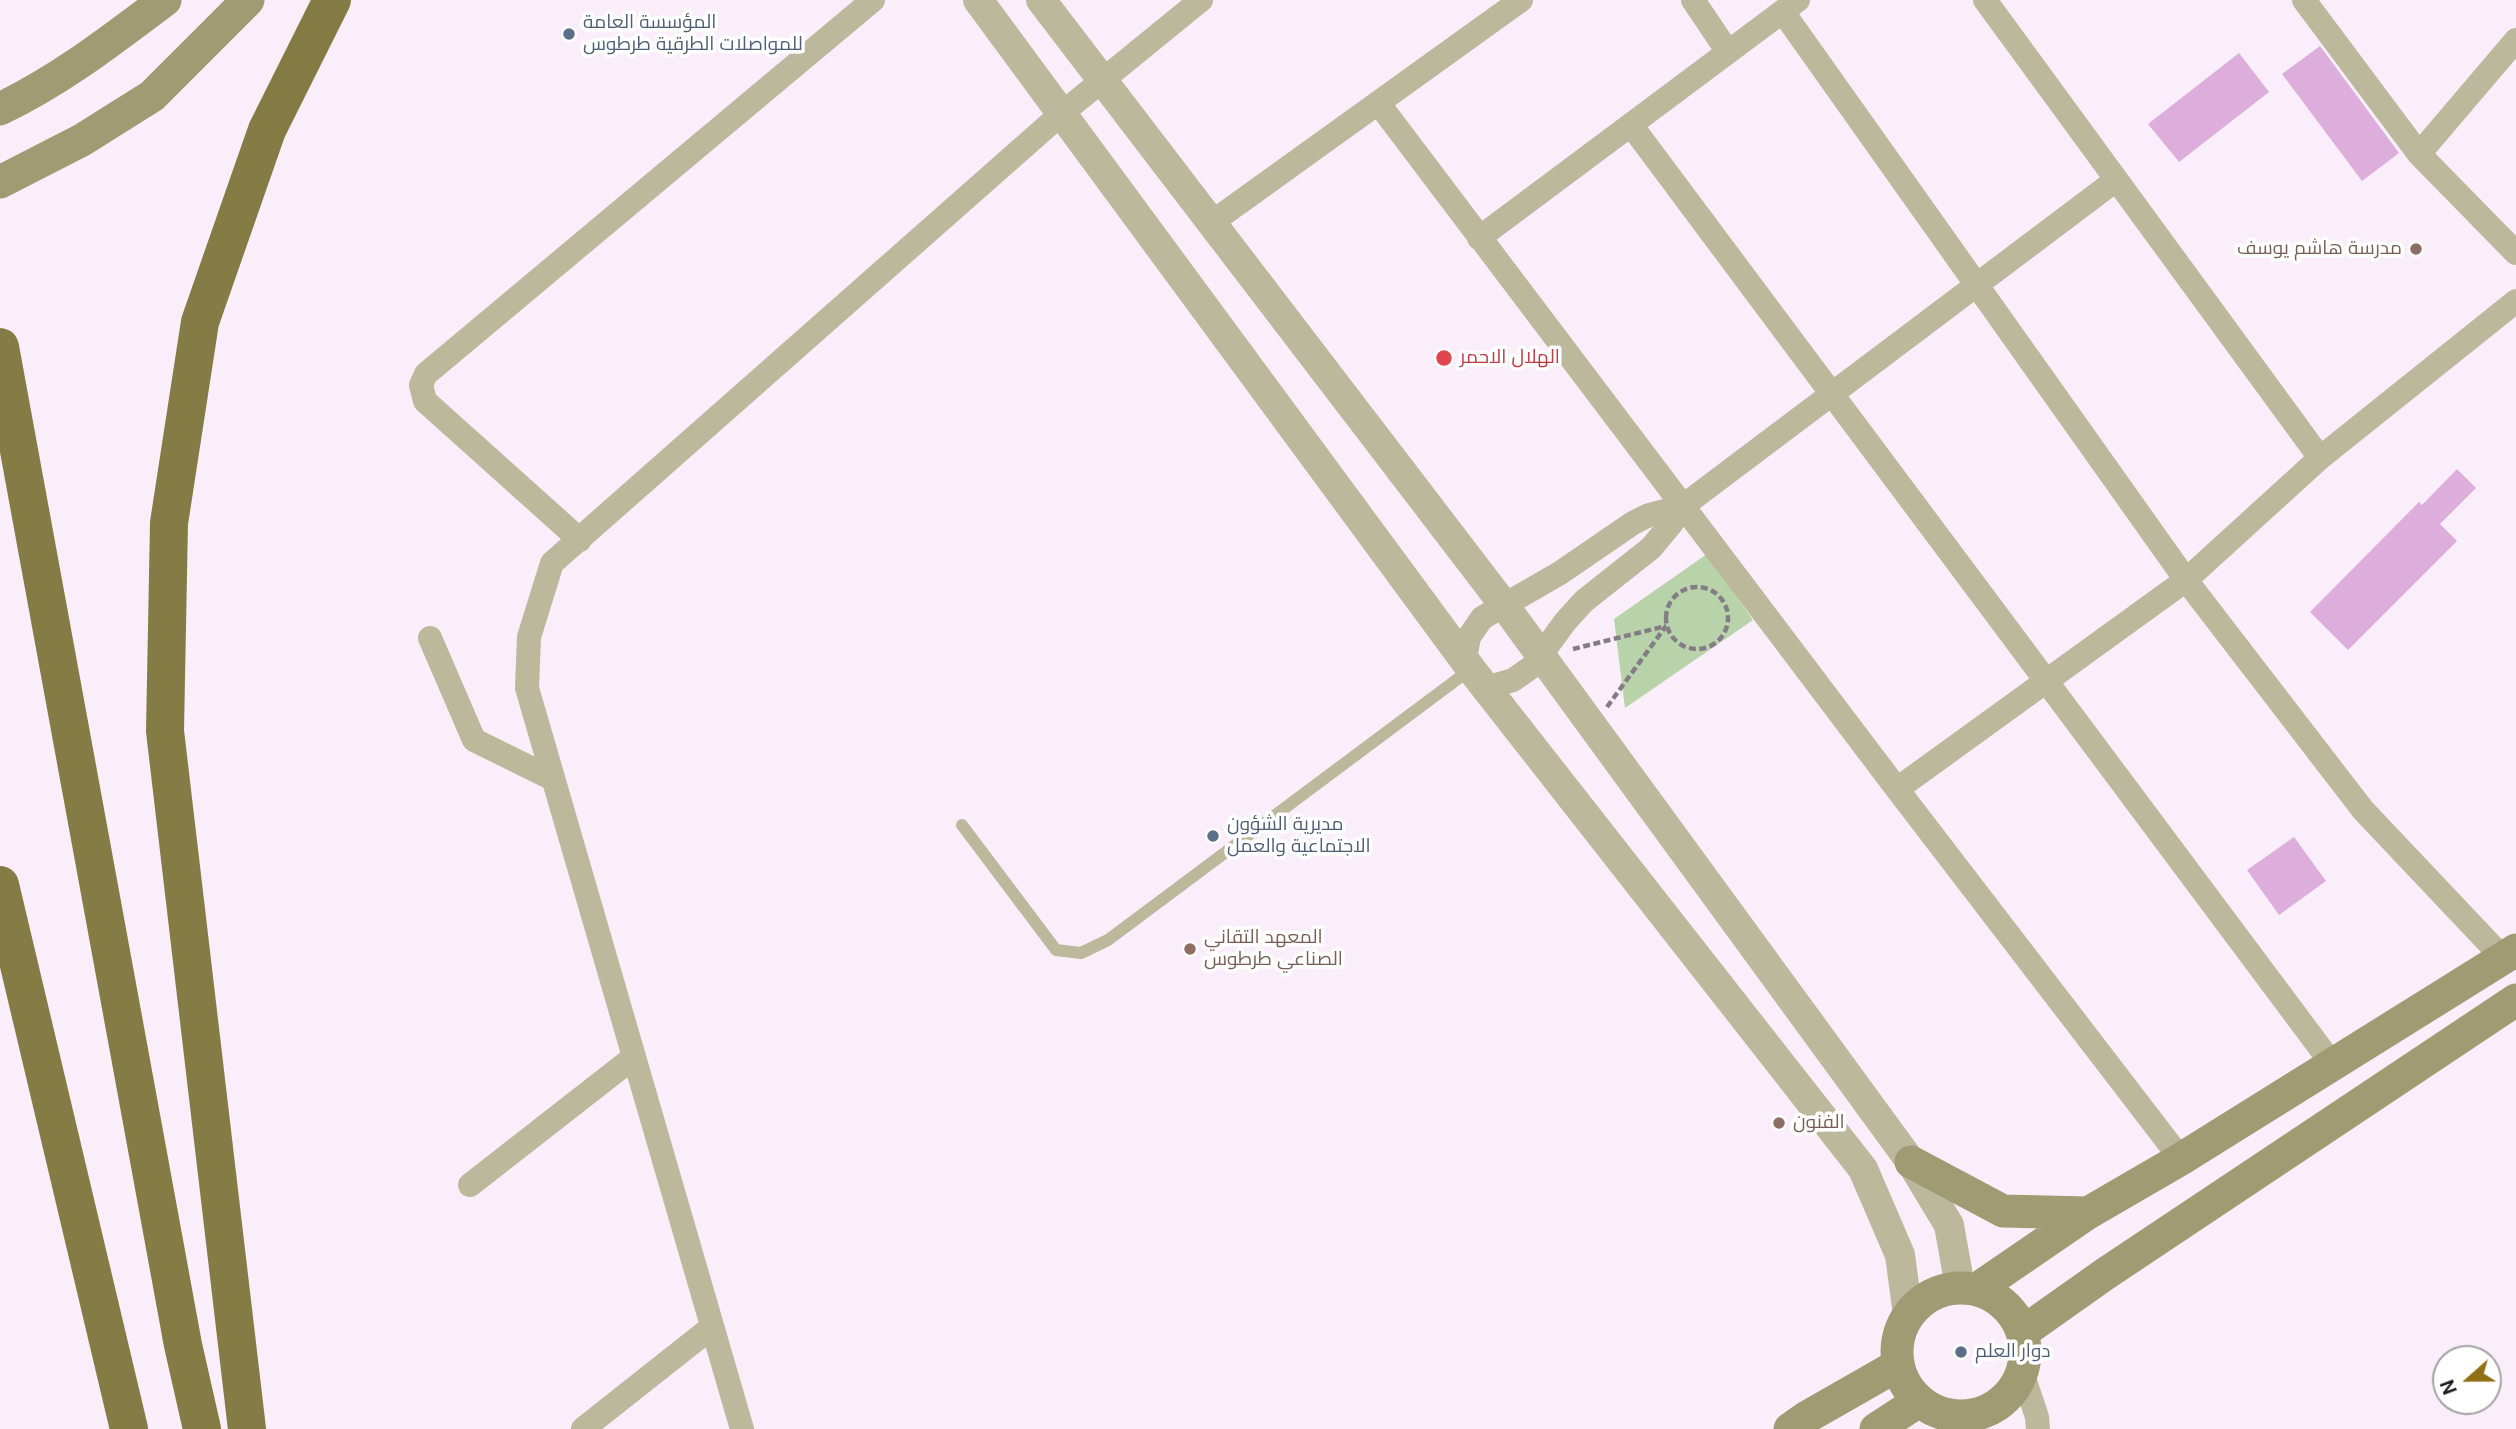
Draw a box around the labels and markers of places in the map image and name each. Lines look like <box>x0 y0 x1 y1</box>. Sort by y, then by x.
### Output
place label: المؤسسة العامة للمواصلات الطرقية طرطوس <box>583 12 803 56</box>
marker: المؤسسة العامة للمواصلات الطرقية طرطوس <box>561 26 577 42</box>
place label: مدرسة هاشم يوسف <box>2237 238 2402 260</box>
marker: مدرسة هاشم يوسف <box>2408 241 2424 257</box>
place label: الهلال الاحمر <box>1460 347 1560 369</box>
marker: الهلال الاحمر <box>1434 348 1454 368</box>
place label: مديرية الشؤون الاجتماعية والعمل <box>1227 814 1371 858</box>
marker: مديرية الشؤون الاجتماعية والعمل <box>1205 828 1221 844</box>
place label: المعهد التقاني الصناعي طرطوس <box>1204 927 1343 971</box>
marker: المعهد التقاني الصناعي طرطوس <box>1182 941 1198 957</box>
place label: الفنون <box>1793 1112 1845 1134</box>
marker: الفنون <box>1771 1115 1787 1131</box>
place label: دوار العلم <box>1975 1341 2050 1363</box>
marker: دوار العلم <box>1953 1344 1969 1360</box>

